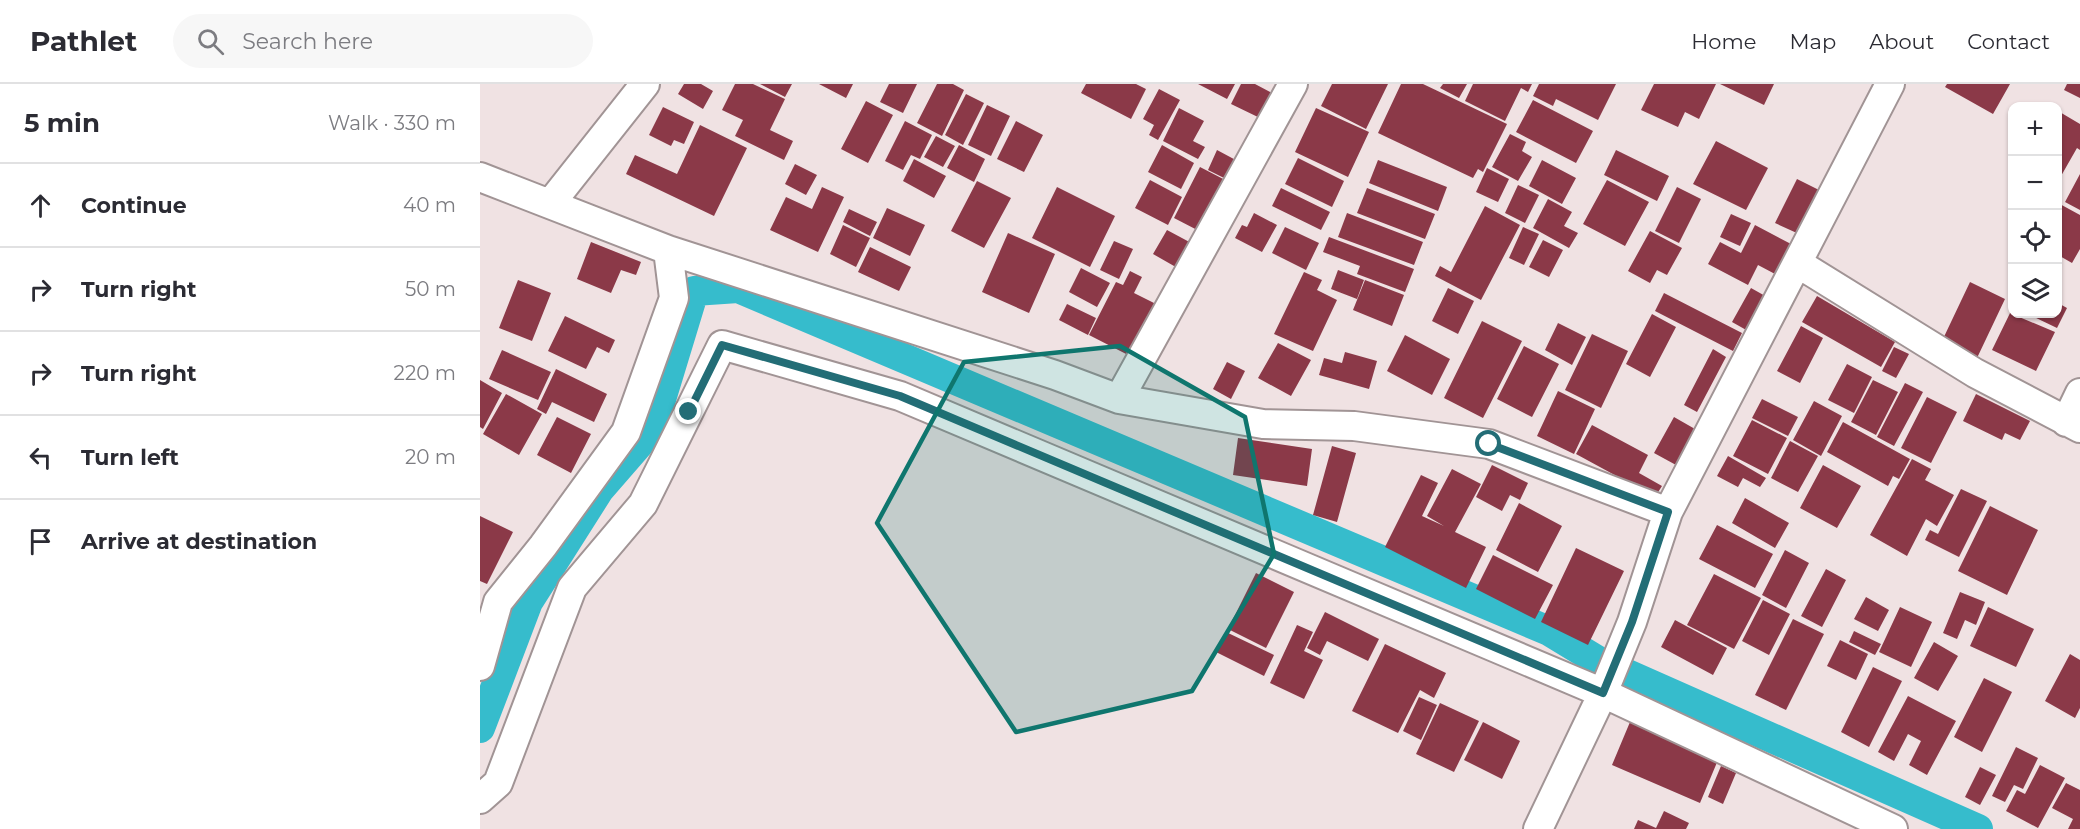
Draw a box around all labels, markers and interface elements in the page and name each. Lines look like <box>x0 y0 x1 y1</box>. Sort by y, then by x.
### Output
search box <box>173 14 593 68</box>
text: Pathlet <box>30 24 137 58</box>
icon: search <box>194 25 227 58</box>
text: Search here <box>242 28 373 55</box>
text: Home <box>1691 29 1756 54</box>
text: Map <box>1789 29 1836 54</box>
text: About <box>1869 29 1934 54</box>
text: Contact <box>1967 29 2050 54</box>
map controls <box>2008 102 2062 318</box>
button: + <box>2008 102 2062 156</box>
text: 5 min <box>24 107 100 139</box>
text: Walk · 330 m <box>328 111 456 135</box>
button: − <box>2008 156 2062 210</box>
icon: ahead <box>24 189 57 222</box>
text: Continue <box>81 192 187 219</box>
text: 40 m <box>403 193 456 217</box>
button: locate <box>2008 210 2062 264</box>
button: layers <box>2008 264 2062 318</box>
icon: right <box>24 273 57 306</box>
text: Turn right <box>81 276 196 303</box>
text: 50 m <box>405 277 456 301</box>
icon: right <box>24 357 57 390</box>
text: Turn right <box>81 360 196 387</box>
text: 220 m <box>394 361 456 385</box>
route end <box>675 398 701 424</box>
route start <box>1475 430 1501 456</box>
icon: left <box>24 441 57 474</box>
text: Turn left <box>81 444 179 471</box>
text: 20 m <box>405 445 456 469</box>
icon: arrive <box>24 525 57 558</box>
text: Arrive at destination <box>81 528 317 555</box>

